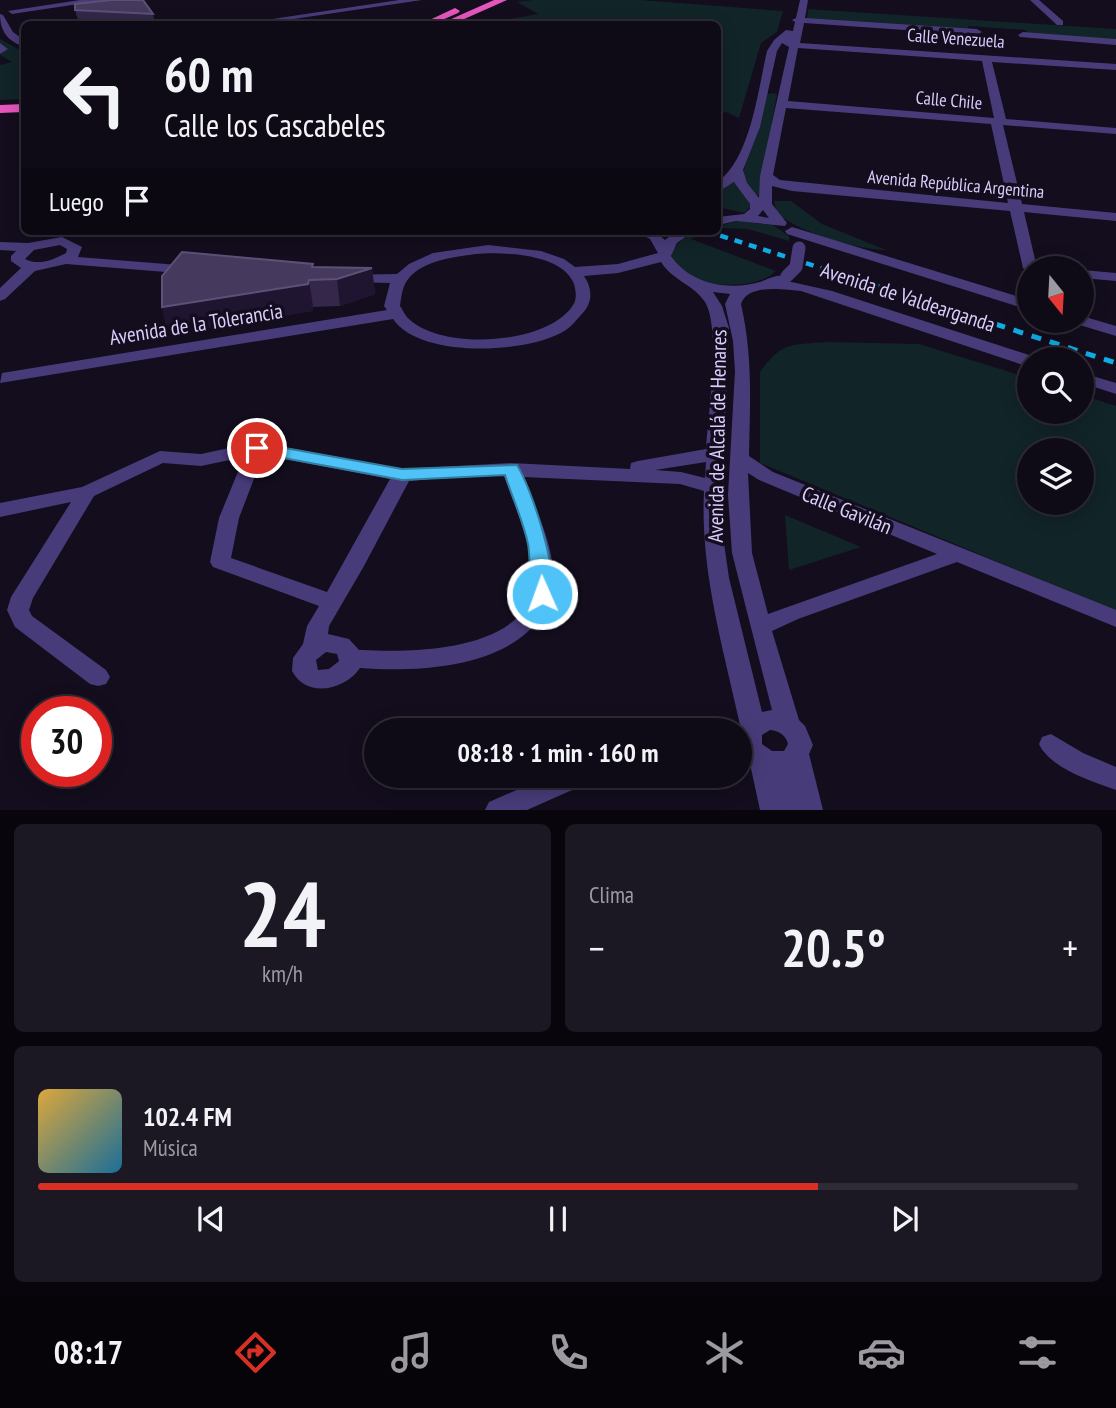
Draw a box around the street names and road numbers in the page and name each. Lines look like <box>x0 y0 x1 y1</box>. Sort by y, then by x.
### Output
street label: Calle Venezuela <box>907 23 1005 53</box>
street label: Calle Chile <box>915 86 983 114</box>
street label: Avenida República Argentina <box>867 165 1045 203</box>
street label: Avenida de Valdearganda <box>817 256 999 338</box>
street label: Avenida de la Tolerancia <box>108 297 284 351</box>
street label: Avenida de Alcalá de Henares <box>702 329 732 543</box>
street label: Calle Gavilán <box>798 480 896 540</box>

